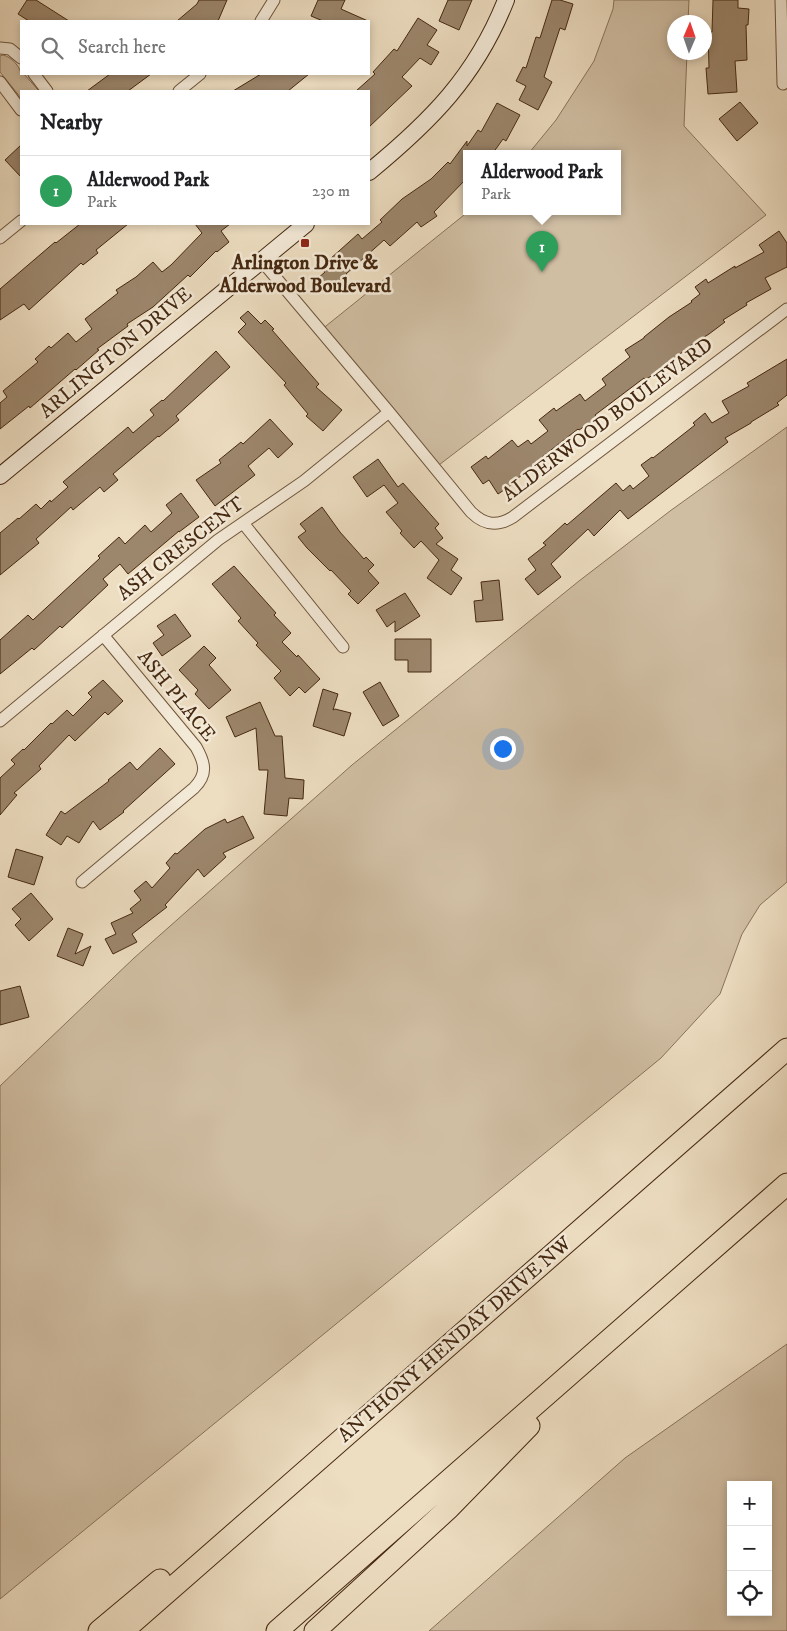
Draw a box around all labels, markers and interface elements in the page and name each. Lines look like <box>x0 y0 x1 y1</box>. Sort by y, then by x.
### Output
north arrow <box>667 15 712 60</box>
search box <box>20 20 370 75</box>
icon: search <box>38 34 66 62</box>
text: Search here <box>78 36 166 59</box>
text: Nearby <box>40 110 102 136</box>
popup <box>463 150 621 215</box>
text: Alderwood Park <box>481 161 603 184</box>
text: Alderwood Park <box>87 169 209 192</box>
text: 1 <box>53 181 59 201</box>
text: 230 m <box>312 181 350 201</box>
text: Park <box>481 184 511 204</box>
text: Park <box>87 192 117 212</box>
pin: 1 <box>526 231 558 272</box>
marker: Arlington Drive & Alderwood Boulevard <box>299 237 311 249</box>
place label: Arlington Drive & Alderwood Boulevard <box>218 251 392 299</box>
street label: ARLINGTON DRIVE <box>35 282 197 424</box>
street label: ALDERWOOD BOULEVARD <box>498 332 719 508</box>
street label: ASH CRESCENT <box>112 492 250 606</box>
street label: ASH PLACE <box>131 645 221 747</box>
your location <box>490 736 516 762</box>
street label: ANTHONY HENDAY DRIVE NW <box>333 1231 578 1448</box>
map controls <box>727 1481 772 1616</box>
button: + <box>727 1481 772 1526</box>
button: − <box>727 1526 772 1571</box>
button: locate <box>727 1571 772 1616</box>

